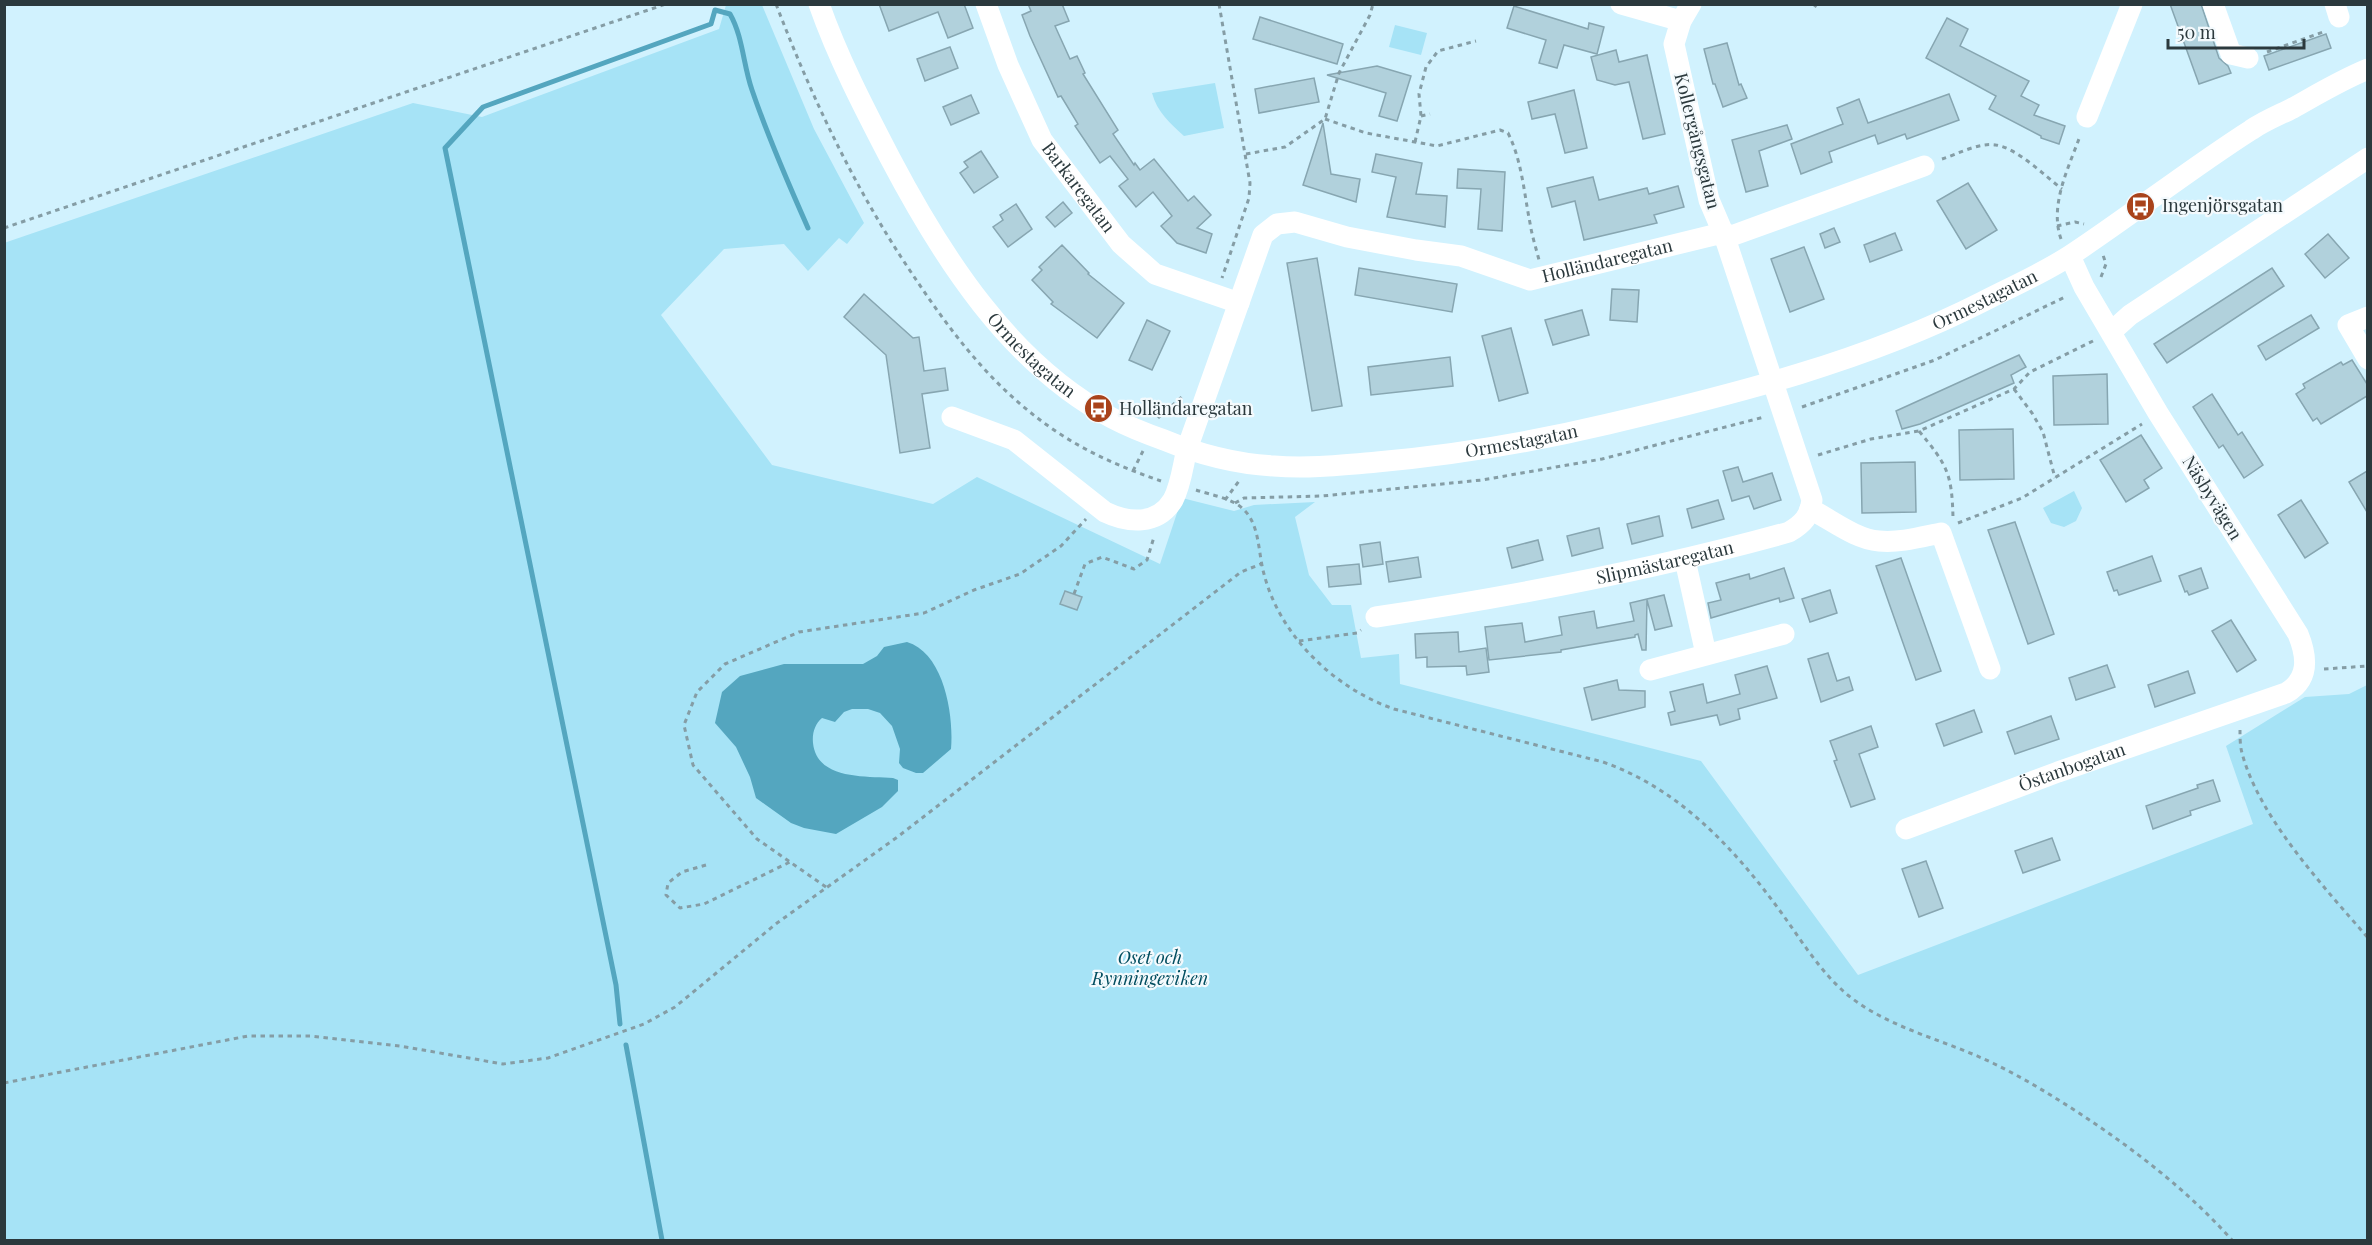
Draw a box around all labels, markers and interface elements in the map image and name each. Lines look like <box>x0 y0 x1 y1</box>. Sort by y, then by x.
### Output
scale bar <box>2168 12 2304 50</box>
text: 50 m <box>2177 20 2216 44</box>
street label: Kollergångsgatan <box>1669 70 1727 212</box>
street label: Barkaregatan <box>1037 137 1121 237</box>
bus stop icon: Ingenjörsgatan <box>2125 190 2157 222</box>
place label: Ingenjörsgatan <box>2162 193 2283 217</box>
street label: Holländaregatan <box>1539 233 1675 288</box>
street label: Ormestagatan <box>1928 263 2041 335</box>
street label: Ormestagatan <box>982 307 1081 403</box>
bus stop icon: Holländaregatan <box>1082 393 1114 425</box>
place label: Holländaregatan <box>1119 396 1253 420</box>
street label: Ormestagatan <box>1463 418 1580 462</box>
street label: Näsbyvägen <box>2177 451 2248 544</box>
street label: Slipmästaregatan <box>1594 534 1736 589</box>
street label: Östanbogatan <box>2015 737 2129 797</box>
park label: Oset och Rynningeviken <box>1091 945 1208 990</box>

